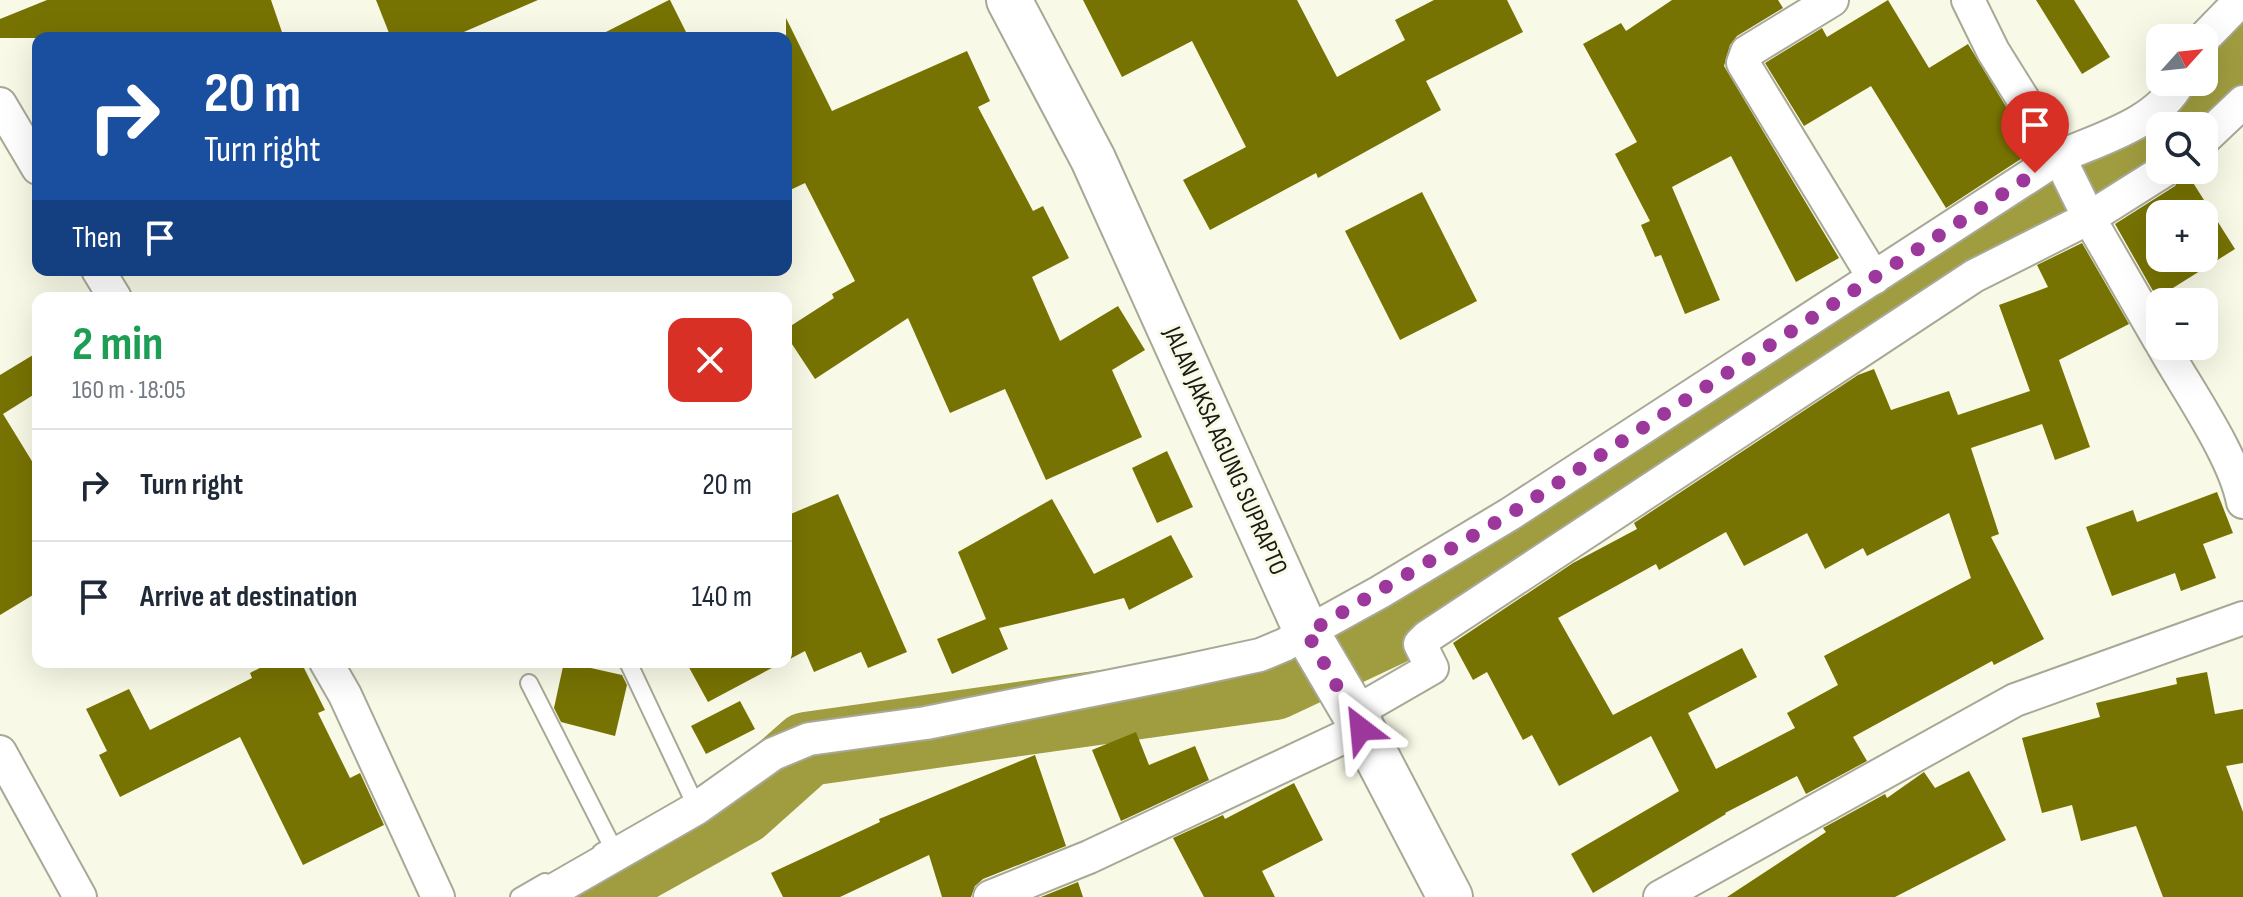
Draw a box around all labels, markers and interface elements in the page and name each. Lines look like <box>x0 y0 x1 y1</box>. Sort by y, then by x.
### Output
north arrow <box>2146 24 2218 96</box>
map controls <box>2146 24 2218 360</box>
text: 20 m <box>204 61 301 128</box>
icon: right <box>72 64 176 168</box>
pin <box>2001 91 2069 173</box>
icon: arrive <box>2013 103 2057 147</box>
button: search <box>2146 112 2218 184</box>
text: Turn right <box>204 129 321 172</box>
button: + <box>2146 200 2218 272</box>
icon: arrive <box>138 216 182 260</box>
text: Then <box>72 220 122 256</box>
button: − <box>2146 288 2218 360</box>
text: 2 min <box>72 316 163 373</box>
button: close <box>668 318 752 402</box>
street label: JALAN JAKSA AGUNG SUPRAPTO <box>1156 321 1294 580</box>
text: 160 m · 18:05 <box>72 375 186 406</box>
icon: right <box>72 463 116 507</box>
text: Turn right <box>140 467 243 503</box>
text: 20 m <box>702 467 752 503</box>
icon: arrive <box>72 575 116 619</box>
text: Arrive at destination <box>140 579 357 615</box>
text: 140 m <box>692 579 752 615</box>
position arrow <box>1319 687 1403 771</box>

